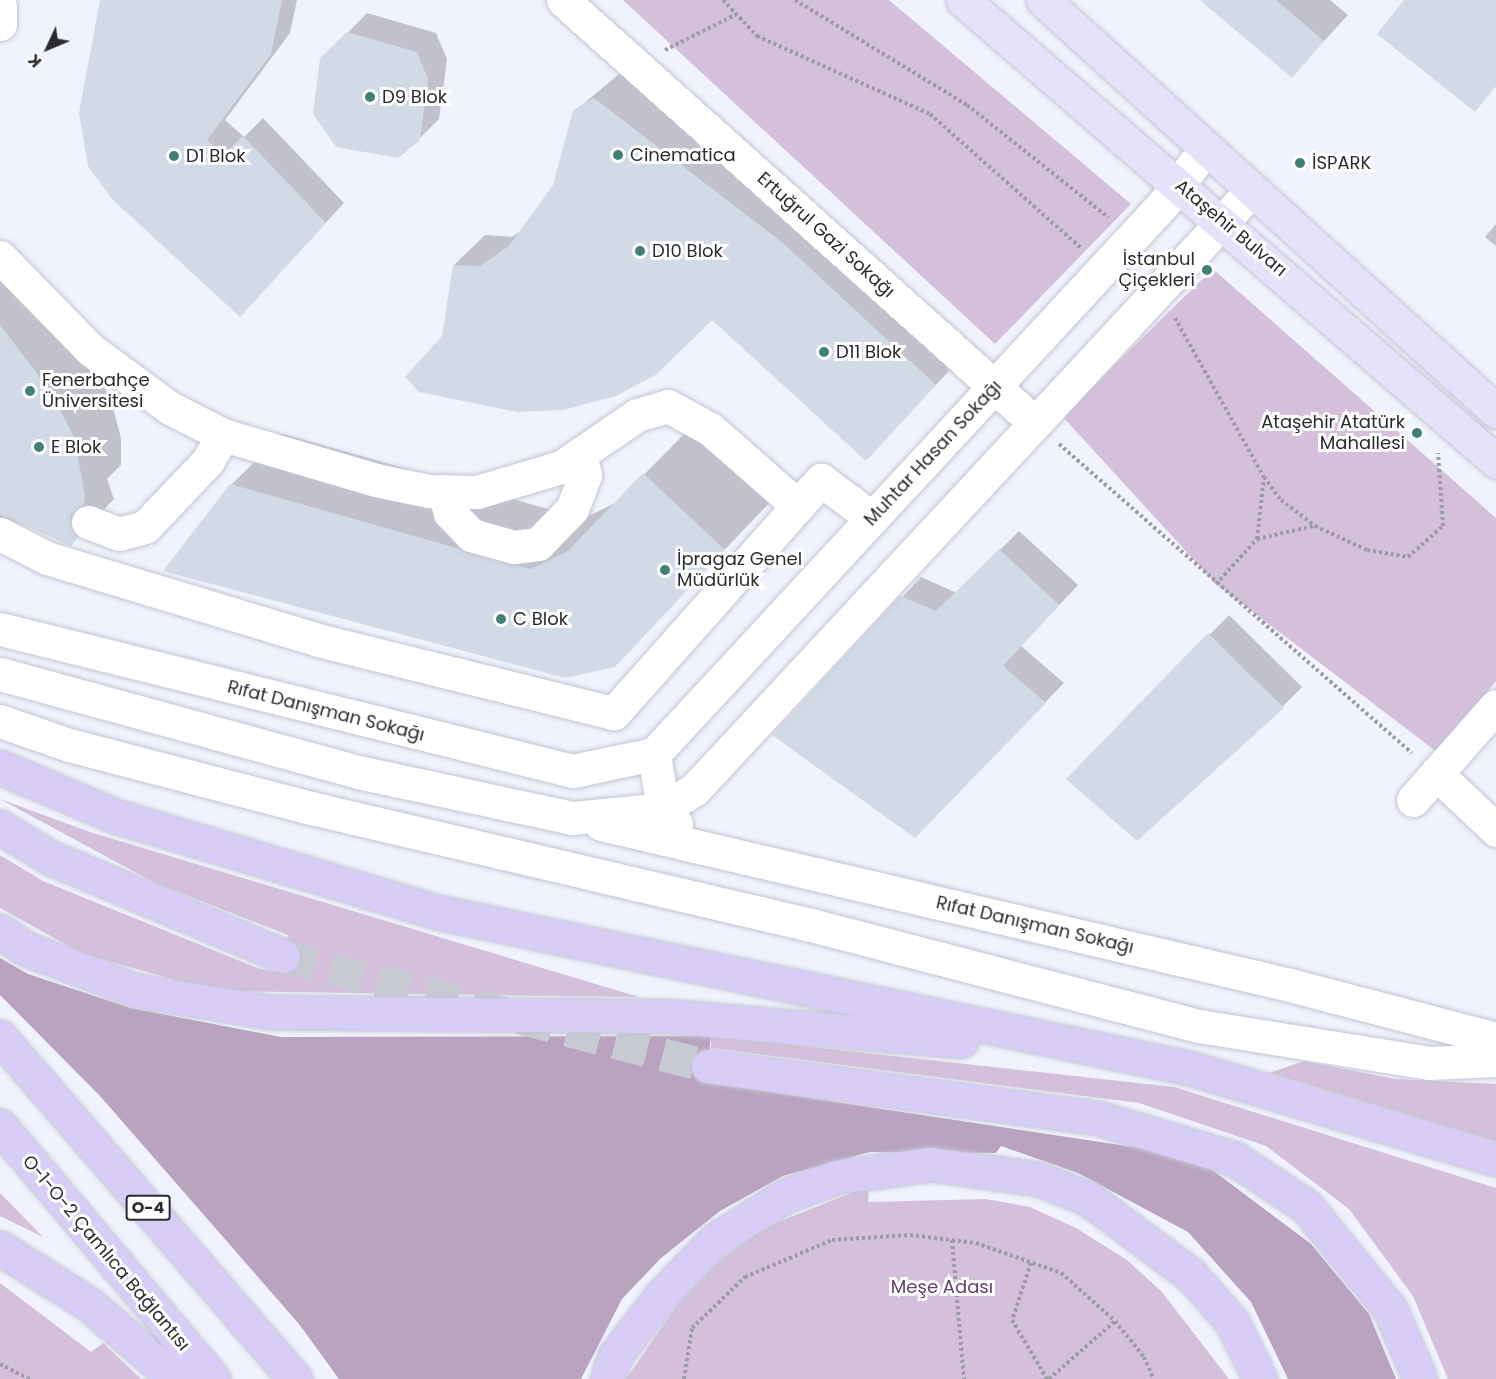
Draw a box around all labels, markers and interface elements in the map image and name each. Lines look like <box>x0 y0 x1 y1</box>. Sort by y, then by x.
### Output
north arrow <box>18 18 78 78</box>
text: K <box>23 49 47 73</box>
place label: D9 Blok <box>382 86 447 108</box>
marker: D9 Blok <box>363 90 377 104</box>
place label: Cinematica <box>630 144 736 166</box>
place label: D1 Blok <box>186 145 246 167</box>
marker: Cinematica <box>611 148 625 162</box>
marker: D1 Blok <box>167 149 181 163</box>
place label: İSPARK <box>1312 152 1371 174</box>
marker: İSPARK <box>1293 156 1307 170</box>
street label: Ertuğrul Gazi Sokağı <box>753 168 899 302</box>
street label: Ataşehir Bulvarı <box>1171 175 1291 281</box>
place label: D10 Blok <box>652 240 723 262</box>
marker: D10 Blok <box>633 244 647 258</box>
place label: İstanbul Çiçekleri <box>1119 249 1195 292</box>
marker: İstanbul Çiçekleri <box>1200 263 1214 277</box>
place label: D11 Blok <box>836 341 901 363</box>
marker: D11 Blok <box>817 345 831 359</box>
place label: Fenerbahçe Üniversitesi <box>42 370 150 412</box>
street label: Muhtar Hasan Sokağı <box>860 376 1006 530</box>
marker: Fenerbahçe Üniversitesi <box>23 384 37 398</box>
place label: Ataşehir Atatürk Mahallesi <box>1261 412 1405 454</box>
marker: Ataşehir Atatürk Mahallesi <box>1410 426 1424 440</box>
place label: E Blok <box>51 436 101 458</box>
marker: E Blok <box>32 440 46 454</box>
place label: İpragaz Genel Müdürlük <box>677 549 802 592</box>
marker: İpragaz Genel Müdürlük <box>658 563 672 577</box>
place label: C Blok <box>513 608 568 630</box>
marker: C Blok <box>494 612 508 626</box>
street label: Rıfat Danışman Sokağı <box>225 676 427 746</box>
street label: Rıfat Danışman Sokağı <box>934 892 1136 958</box>
street label: O-1-O-2 Çamlıca Bağlantısı <box>18 1151 194 1355</box>
road number: O-4 <box>126 1195 170 1221</box>
park label: Meşe Adası <box>891 1276 993 1298</box>

